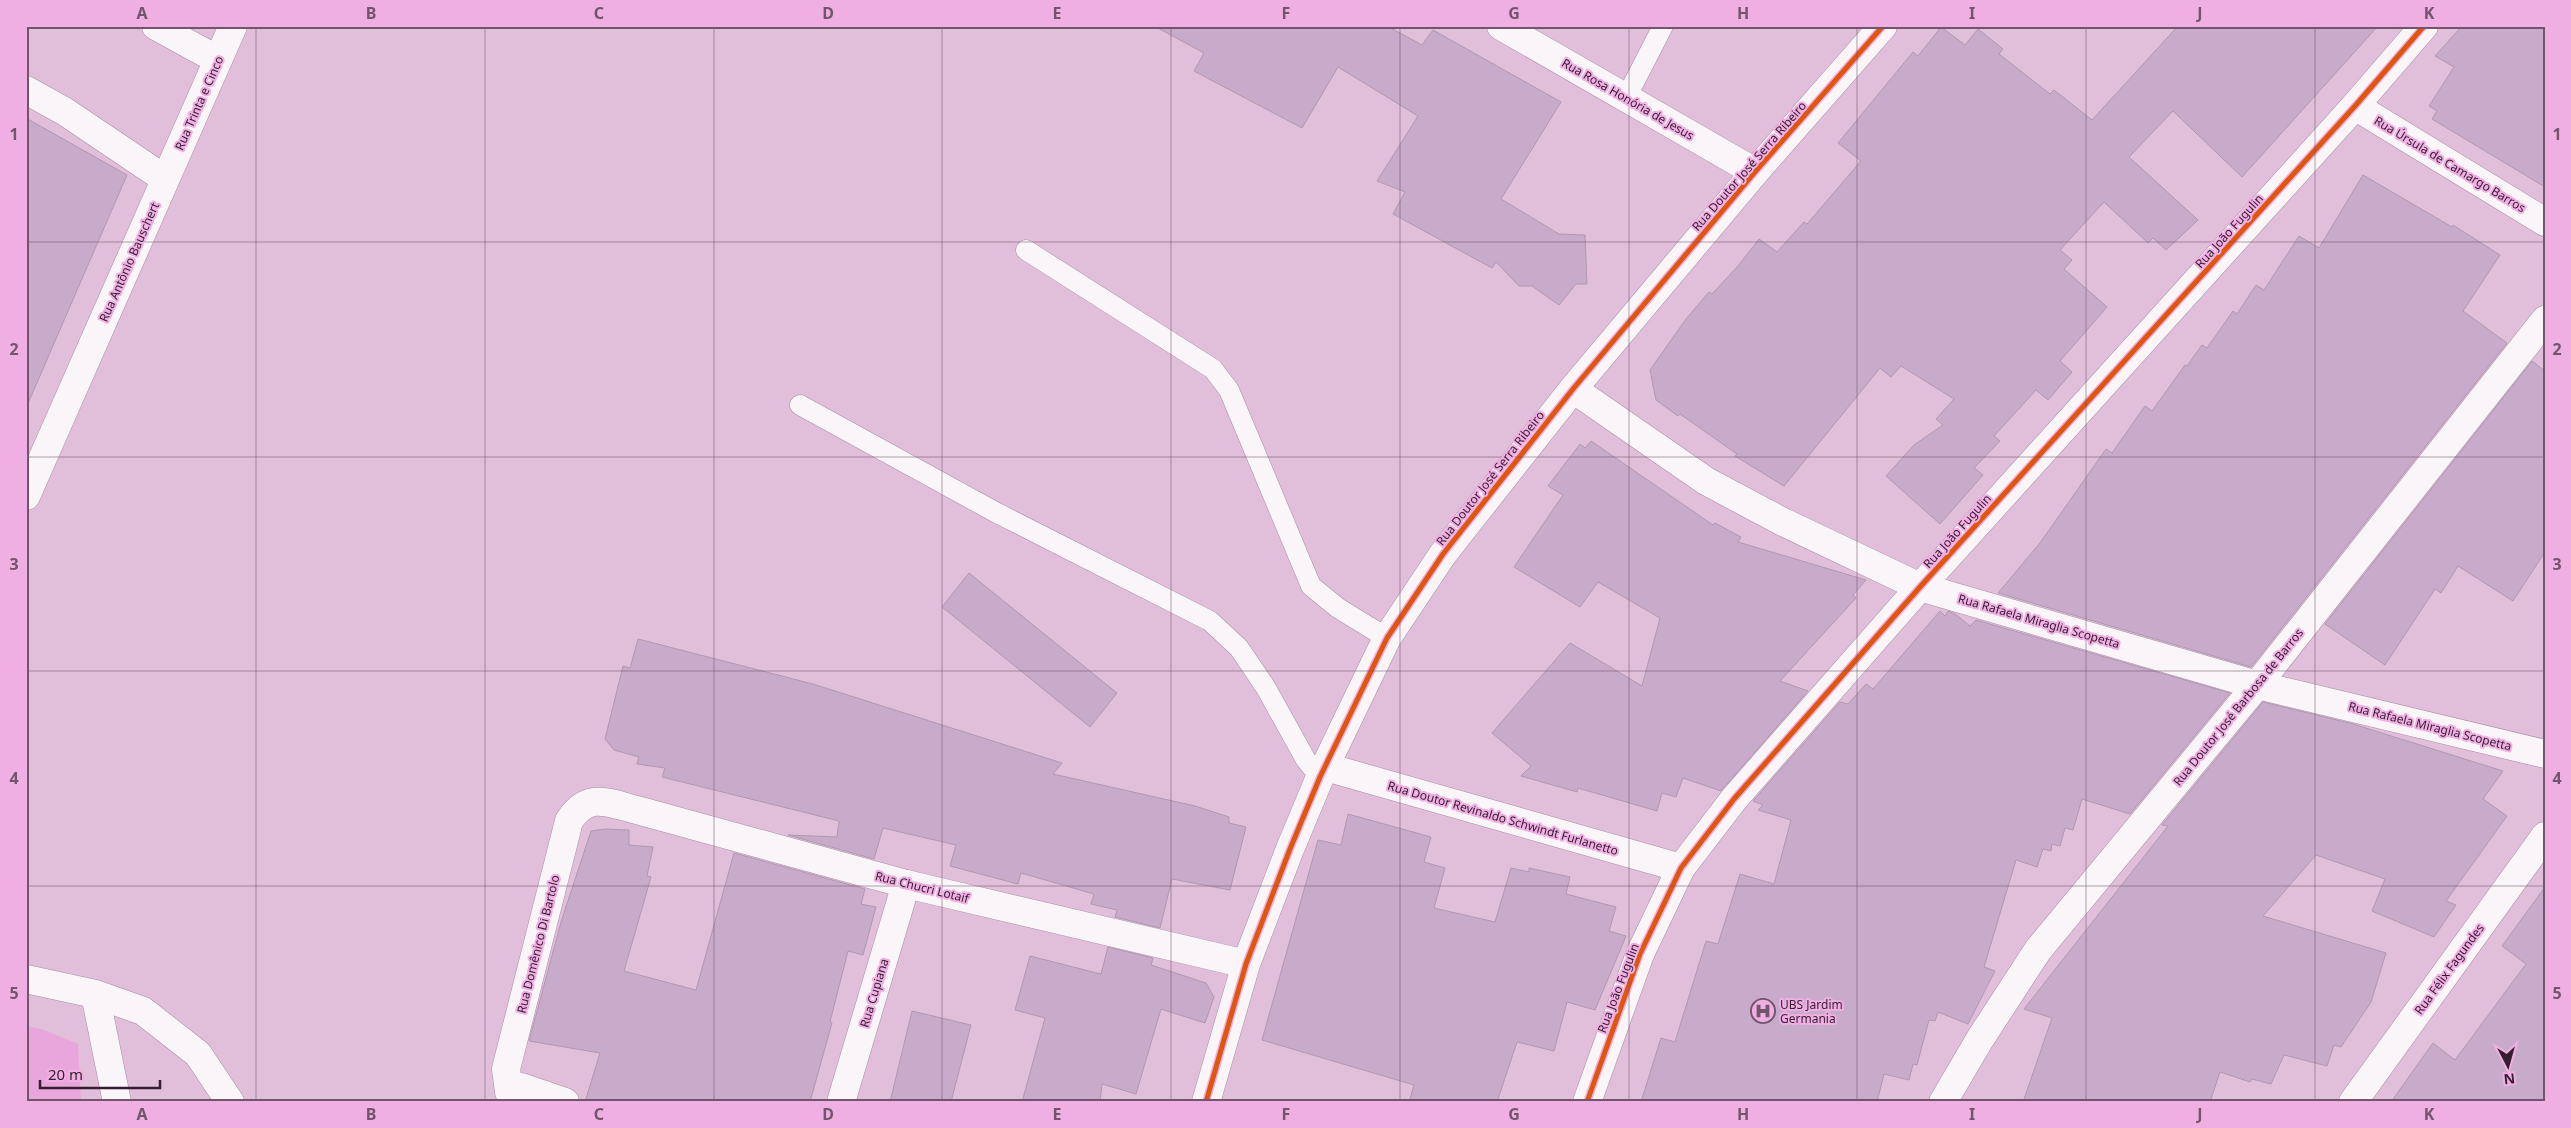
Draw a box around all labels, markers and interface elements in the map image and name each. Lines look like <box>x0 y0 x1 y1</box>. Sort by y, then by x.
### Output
text: A <box>136 2 148 24</box>
text: B <box>366 2 376 24</box>
text: C <box>594 2 604 24</box>
text: D <box>822 2 834 24</box>
text: E <box>1053 2 1062 24</box>
text: F <box>1282 2 1290 24</box>
text: G <box>1508 2 1520 24</box>
text: H <box>1737 2 1749 24</box>
text: I <box>1969 2 1975 24</box>
text: J <box>2195 2 2203 24</box>
text: K <box>2424 2 2435 24</box>
street label: Rua Trinta e Cinco <box>171 53 227 153</box>
street label: Rua Rosa Honória de Jesus <box>1559 54 1697 144</box>
street label: Rua Doutor José Serra Ribeiro <box>1688 98 1810 234</box>
street label: Rua Úrsula de Camargo Barros <box>2371 112 2529 216</box>
text: 1 <box>9 123 19 145</box>
text: 1 <box>2552 123 2562 145</box>
street label: Rua João Fugulin <box>2191 190 2267 272</box>
street label: Rua Antônio Bauschert <box>95 199 163 324</box>
text: 2 <box>9 338 19 360</box>
text: 2 <box>2552 338 2562 360</box>
street label: Rua Doutor José Serra Ribeiro <box>1432 407 1548 549</box>
street label: Rua João Fugulin <box>1919 490 1995 572</box>
text: 3 <box>9 553 19 575</box>
text: 3 <box>2552 553 2562 575</box>
street label: Rua Rafaela Miraglia Scopetta <box>1956 590 2122 652</box>
street label: Rua Doutor José Barbosa de Barros <box>2169 624 2307 789</box>
street label: Rua Rafaela Miraglia Scopetta <box>2347 697 2513 755</box>
text: 4 <box>9 767 19 789</box>
text: 4 <box>2552 767 2562 789</box>
street label: Rua Doutor Revinaldo Schwindt Furlanetto <box>1386 777 1620 859</box>
street label: Rua Chucri Lotaif <box>873 867 971 907</box>
street label: Rua Domênico Di Bartolo <box>513 873 563 1015</box>
street label: Rua Félix Fagundes <box>2410 920 2488 1018</box>
street label: Rua João Fugulin <box>1593 941 1643 1035</box>
street label: Rua Cupiana <box>855 957 893 1029</box>
text: 5 <box>9 982 19 1004</box>
text: 5 <box>2552 982 2562 1004</box>
place label: UBS Jardim Germania <box>1780 996 1843 1027</box>
hospital icon: UBS Jardim Germania <box>1750 998 1776 1024</box>
north arrow <box>2484 1040 2534 1090</box>
scale bar <box>40 1058 160 1090</box>
text: 20 m <box>48 1064 83 1084</box>
text: N <box>2503 1069 2516 1089</box>
text: A <box>136 1103 148 1125</box>
text: B <box>366 1103 376 1125</box>
text: C <box>594 1103 604 1125</box>
text: D <box>822 1103 834 1125</box>
text: E <box>1053 1103 1062 1125</box>
text: F <box>1282 1103 1290 1125</box>
text: G <box>1508 1103 1520 1125</box>
text: H <box>1737 1103 1749 1125</box>
text: I <box>1969 1103 1975 1125</box>
text: J <box>2195 1103 2203 1125</box>
text: K <box>2424 1103 2435 1125</box>

